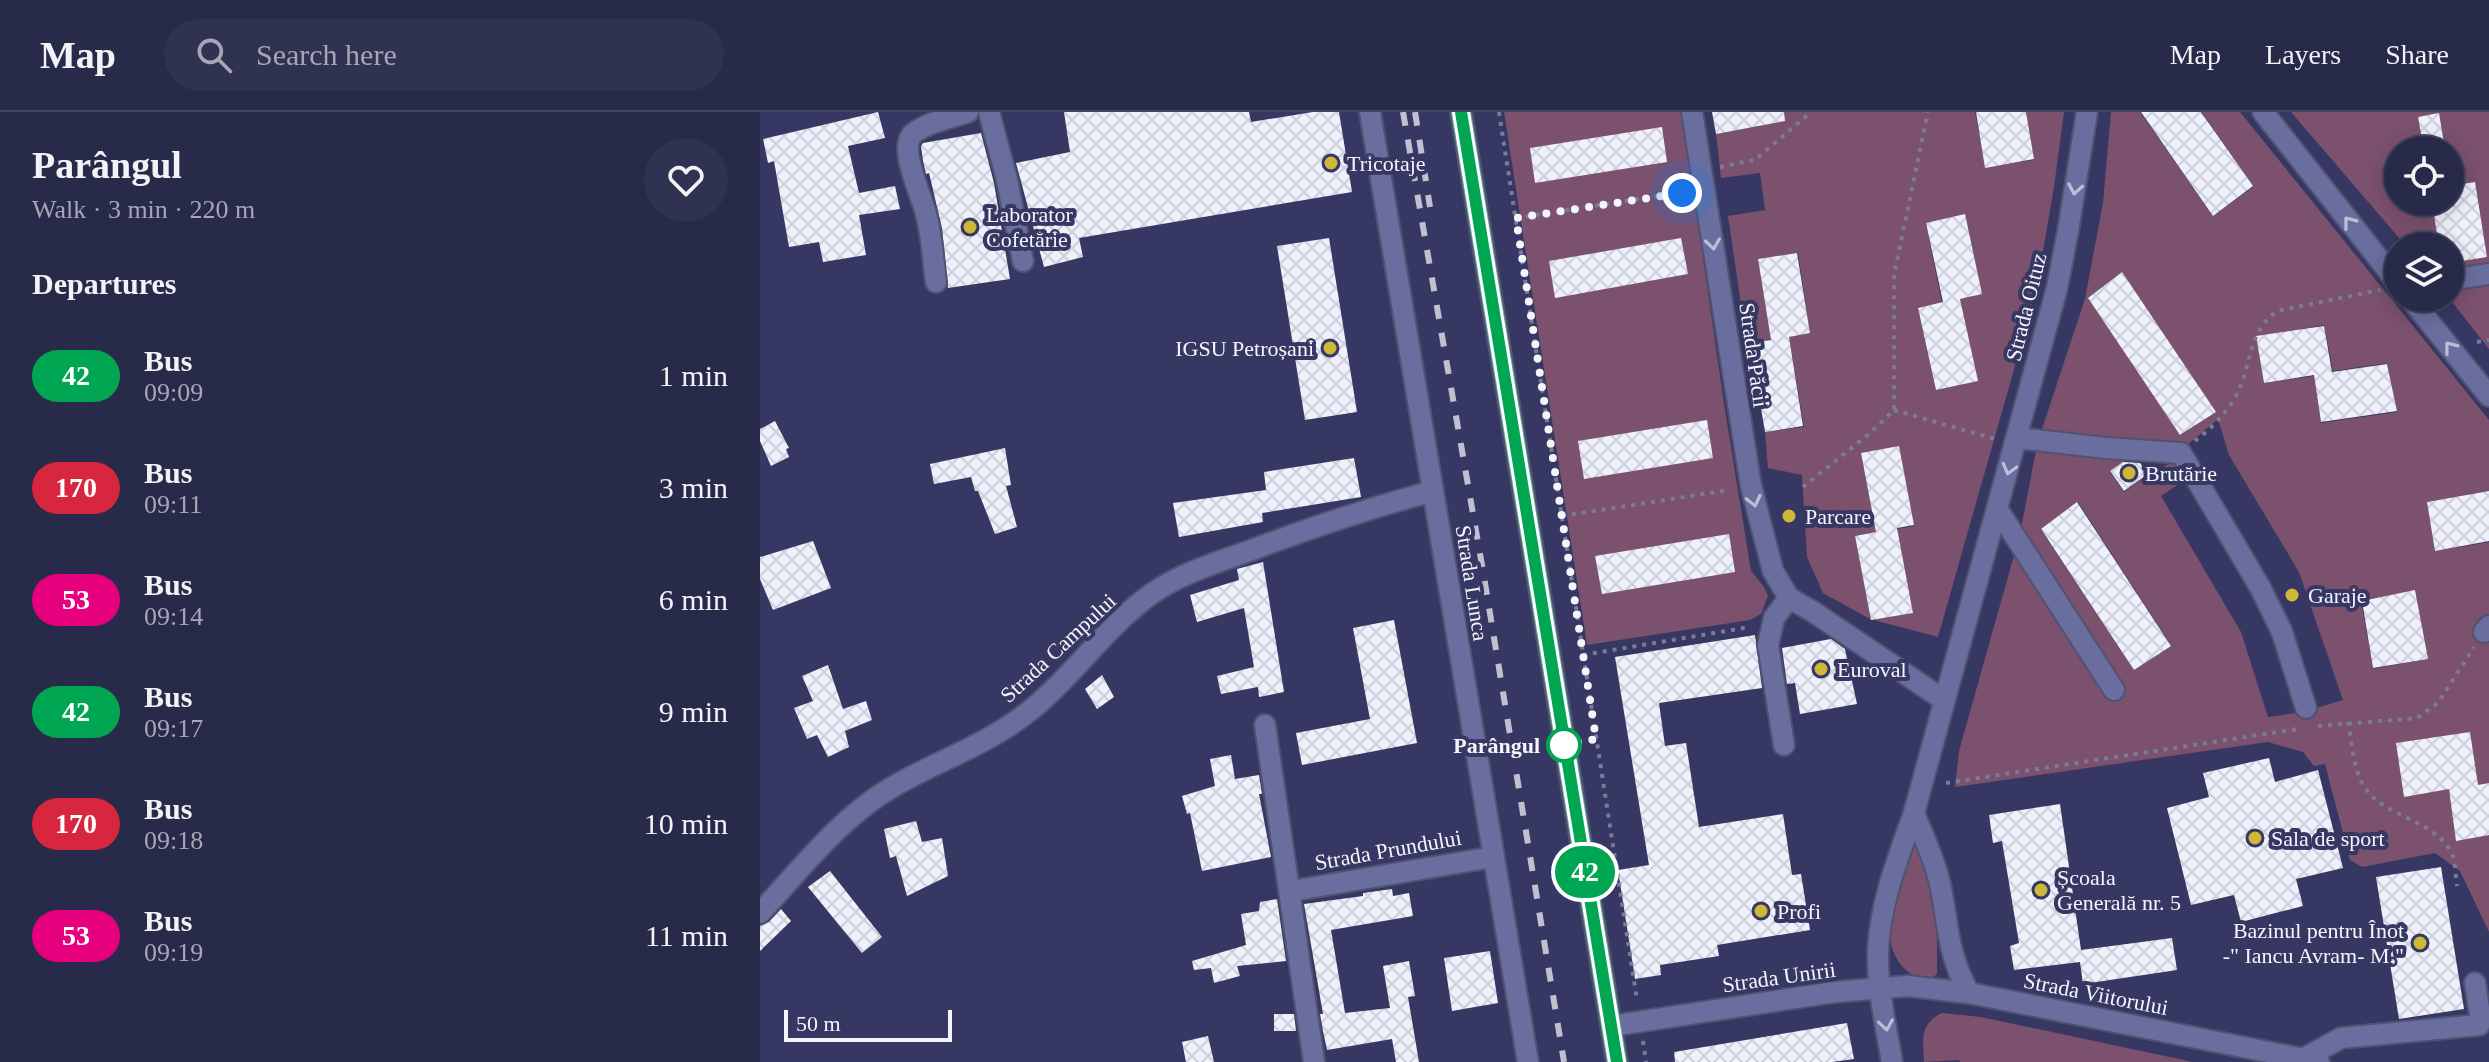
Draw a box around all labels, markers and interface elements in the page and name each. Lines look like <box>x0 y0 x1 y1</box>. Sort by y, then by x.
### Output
search box <box>164 19 724 91</box>
icon: search <box>192 33 236 77</box>
text: Map <box>40 34 116 76</box>
text: Search here <box>256 38 397 71</box>
text: Map <box>2170 39 2221 70</box>
text: Layers <box>2265 39 2341 70</box>
text: Share <box>2385 39 2449 70</box>
map controls <box>2384 136 2464 312</box>
button: locate <box>2384 136 2464 216</box>
button: heart <box>644 138 728 222</box>
text: Parângul <box>32 144 182 186</box>
place label: Tricotaje <box>1347 151 1426 176</box>
marker: Tricotaje <box>1322 154 1340 172</box>
your location <box>1662 173 1702 213</box>
one-way arrow <box>2068 182 2085 196</box>
text: Walk · 3 min · 220 m <box>32 195 255 224</box>
place label: Laborator Cofetărie <box>986 202 1073 252</box>
one-way arrow <box>2345 216 2359 231</box>
marker: Laborator Cofetărie <box>961 218 979 236</box>
button: layers <box>2384 232 2464 312</box>
one-way arrow <box>1704 237 1721 251</box>
street label: Strada Oituz <box>2000 250 2052 364</box>
text: Departures <box>32 267 176 300</box>
street label: Strada Păcii <box>1734 301 1774 409</box>
place label: IGSU Petroșani <box>1175 336 1314 361</box>
marker: IGSU Petroșani <box>1321 339 1339 357</box>
one-way arrow <box>2445 342 2460 356</box>
text: Bus <box>144 344 192 377</box>
text: 1 min <box>659 359 728 392</box>
text: 42 <box>62 360 90 391</box>
text: 09:09 <box>144 378 203 407</box>
text: Bus <box>144 456 192 489</box>
place label: Brutărie <box>2145 461 2217 486</box>
one-way arrow <box>2001 462 2018 476</box>
marker: Brutărie <box>2120 464 2138 482</box>
text: 3 min <box>659 471 728 504</box>
text: 170 <box>55 472 97 503</box>
text: 09:11 <box>144 490 202 519</box>
one-way arrow <box>1745 494 1762 507</box>
place label: Parcare <box>1805 504 1871 529</box>
marker: Parcare <box>1780 507 1798 525</box>
street label: Strada Lunca <box>1451 523 1494 643</box>
text: Bus <box>144 568 192 601</box>
text: 6 min <box>659 583 728 616</box>
place label: Garaje <box>2308 583 2367 608</box>
text: 53 <box>62 584 90 615</box>
marker: Garaje <box>2283 586 2301 604</box>
street label: Strada Campului <box>995 588 1121 708</box>
text: 09:14 <box>144 602 203 631</box>
place label: Euroval <box>1837 657 1907 682</box>
marker: Euroval <box>1812 660 1830 678</box>
text: Bus <box>144 680 192 713</box>
text: 9 min <box>659 695 728 728</box>
text: 42 <box>62 696 90 727</box>
text: 09:17 <box>144 714 203 743</box>
marker: Parângul <box>1547 728 1581 762</box>
place label: Parângul <box>1453 733 1540 758</box>
text: Bus <box>144 792 192 825</box>
text: 10 min <box>644 807 728 840</box>
text: 170 <box>55 808 97 839</box>
street label: Strada Prundului <box>1313 825 1463 875</box>
text: 09:18 <box>144 826 203 855</box>
place label: Sala de sport <box>2271 826 2385 851</box>
marker: Sala de sport <box>2246 829 2264 847</box>
line badge: 42 <box>1549 846 1621 898</box>
text: 42 <box>1571 856 1599 887</box>
place label: Școala Generală nr. 5 <box>2057 865 2181 915</box>
marker: Școala Generală nr. 5 <box>2032 881 2050 899</box>
place label: Profi <box>1777 899 1821 924</box>
marker: Profi <box>1752 902 1770 920</box>
text: Bus <box>144 904 192 937</box>
place label: Bazinul pentru Înot -" Iancu Avram- M." <box>2223 918 2404 968</box>
text: 11 min <box>645 919 728 952</box>
text: 53 <box>62 920 90 951</box>
marker: Bazinul pentru Înot -" Iancu Avram- M." <box>2411 934 2429 952</box>
text: 09:19 <box>144 938 203 967</box>
street label: Strada Unirii <box>1721 957 1837 997</box>
street label: Strada Viitorului <box>2022 968 2170 1020</box>
scale bar <box>784 1006 952 1042</box>
text: 50 m <box>796 1011 841 1036</box>
one-way arrow <box>1877 1018 1894 1031</box>

